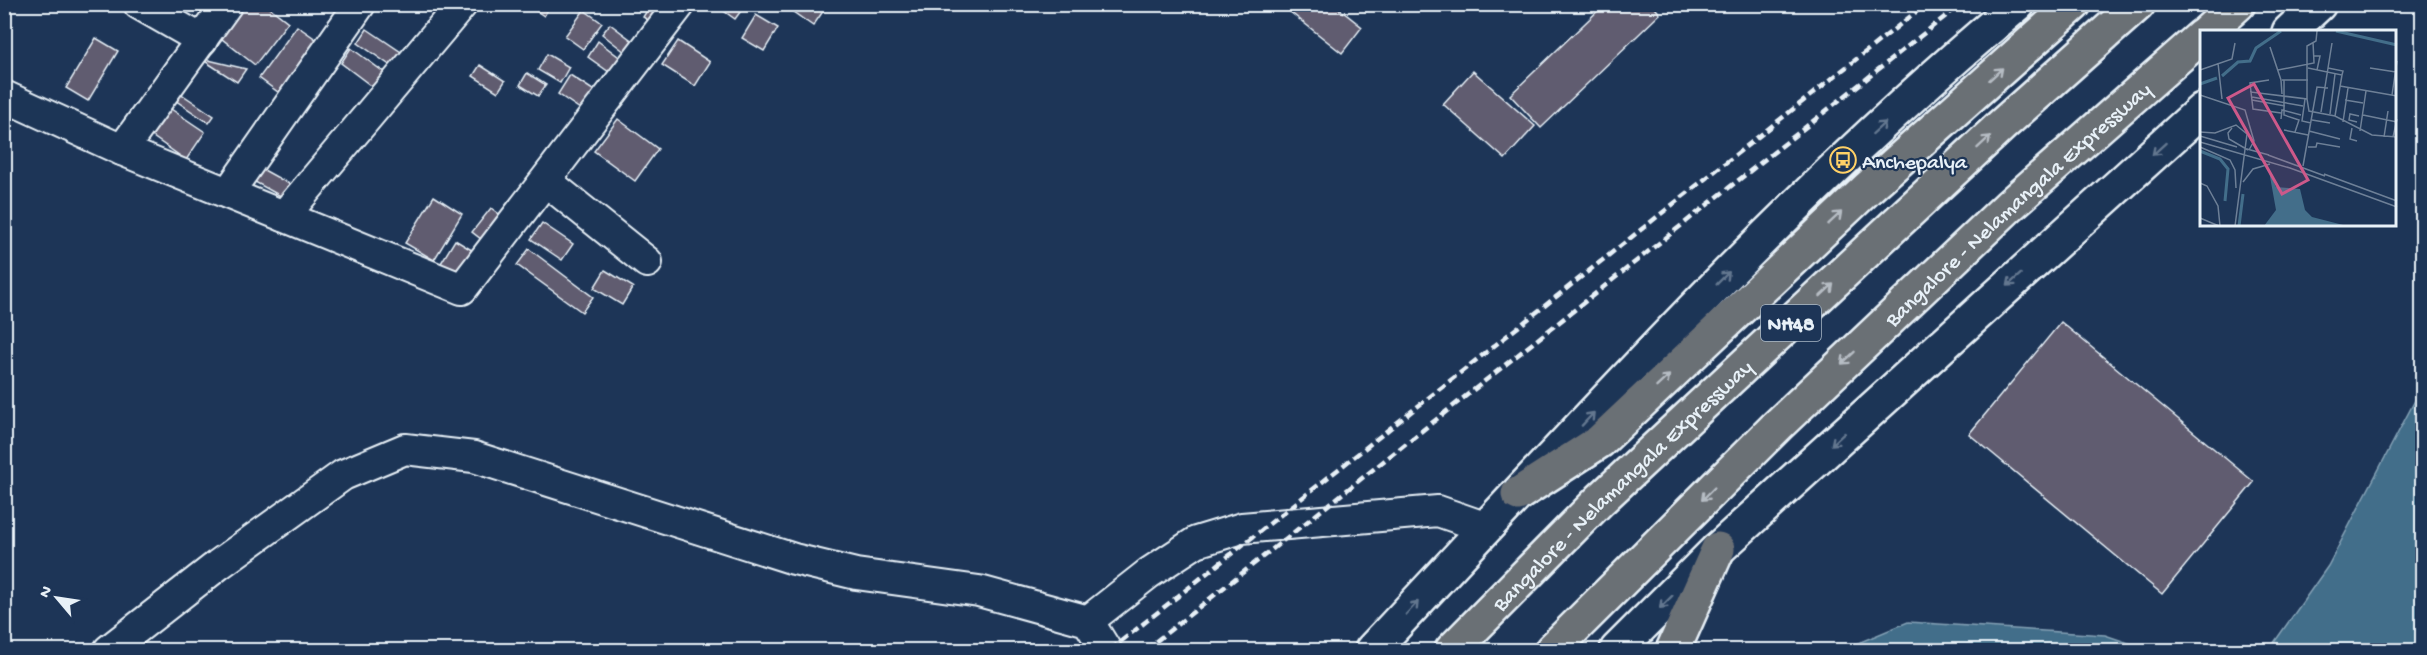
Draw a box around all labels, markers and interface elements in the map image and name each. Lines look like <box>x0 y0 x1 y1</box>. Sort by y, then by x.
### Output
inset map <box>2200 30 2397 226</box>
one-way arrow <box>1988 67 2003 81</box>
street label: Bangalore - Nelamangala Expressway <box>1880 78 2158 334</box>
one-way arrow <box>1871 121 1886 135</box>
one-way arrow <box>1976 134 1991 149</box>
one-way arrow <box>2151 142 2166 156</box>
bus stop icon: Anchepalya <box>1828 145 1858 175</box>
place label: Anchepalya <box>1862 151 1968 177</box>
one-way arrow <box>1828 211 1843 226</box>
one-way arrow <box>1716 271 1731 286</box>
one-way arrow <box>2007 273 2022 287</box>
one-way arrow <box>1819 283 1834 297</box>
road number: NH48 <box>1761 305 1821 341</box>
one-way arrow <box>1841 351 1856 365</box>
street label: Bangalore - Nelamangala Expressway <box>1488 356 1759 619</box>
one-way arrow <box>1655 374 1670 388</box>
one-way arrow <box>1581 412 1595 427</box>
one-way arrow <box>1831 432 1846 446</box>
one-way arrow <box>1701 487 1716 501</box>
north arrow <box>27 568 87 628</box>
text: N <box>36 583 58 602</box>
one-way arrow <box>1658 594 1673 609</box>
one-way arrow <box>1405 600 1420 615</box>

